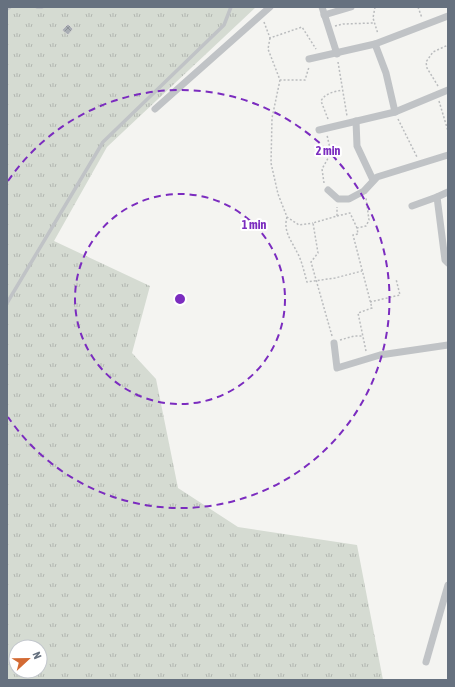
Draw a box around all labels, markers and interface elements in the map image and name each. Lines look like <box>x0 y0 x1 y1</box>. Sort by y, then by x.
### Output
text: 2 min <box>316 144 340 158</box>
text: 1 min <box>242 218 266 232</box>
centre of rings <box>173 292 187 306</box>
north arrow <box>8 639 48 679</box>
text: N <box>30 650 44 661</box>

